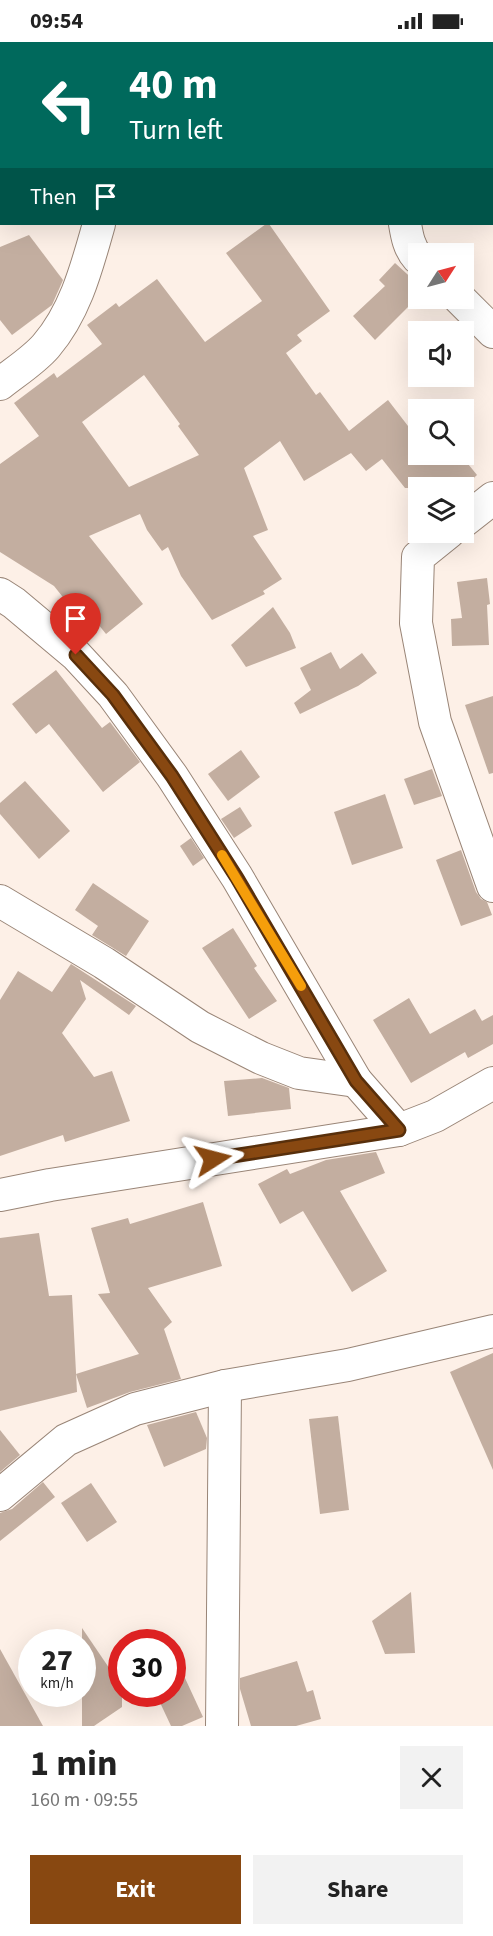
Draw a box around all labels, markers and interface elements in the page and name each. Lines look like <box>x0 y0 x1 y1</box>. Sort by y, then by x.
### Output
text: 09:54 <box>30 5 83 37</box>
text: 40 m <box>129 55 218 115</box>
icon: left <box>30 66 108 144</box>
text: Turn left <box>129 111 223 150</box>
icon: arrive <box>89 180 122 213</box>
text: Then <box>30 181 77 213</box>
north arrow <box>408 243 474 309</box>
map controls <box>408 243 474 543</box>
button: sound <box>408 321 474 387</box>
button: search <box>408 399 474 465</box>
button: layers <box>408 477 474 543</box>
pin <box>50 593 101 655</box>
icon: arrive <box>59 602 92 635</box>
position arrow <box>181 1127 245 1191</box>
speed limit sign: 30 <box>108 1629 186 1707</box>
text: 27 <box>41 1639 73 1682</box>
text: km/h <box>40 1673 74 1694</box>
text: 1 min <box>30 1738 118 1789</box>
button: close <box>400 1746 463 1809</box>
text: 160 m · 09:55 <box>30 1786 138 1814</box>
button: Exit <box>30 1855 241 1924</box>
button: Share <box>253 1855 463 1924</box>

